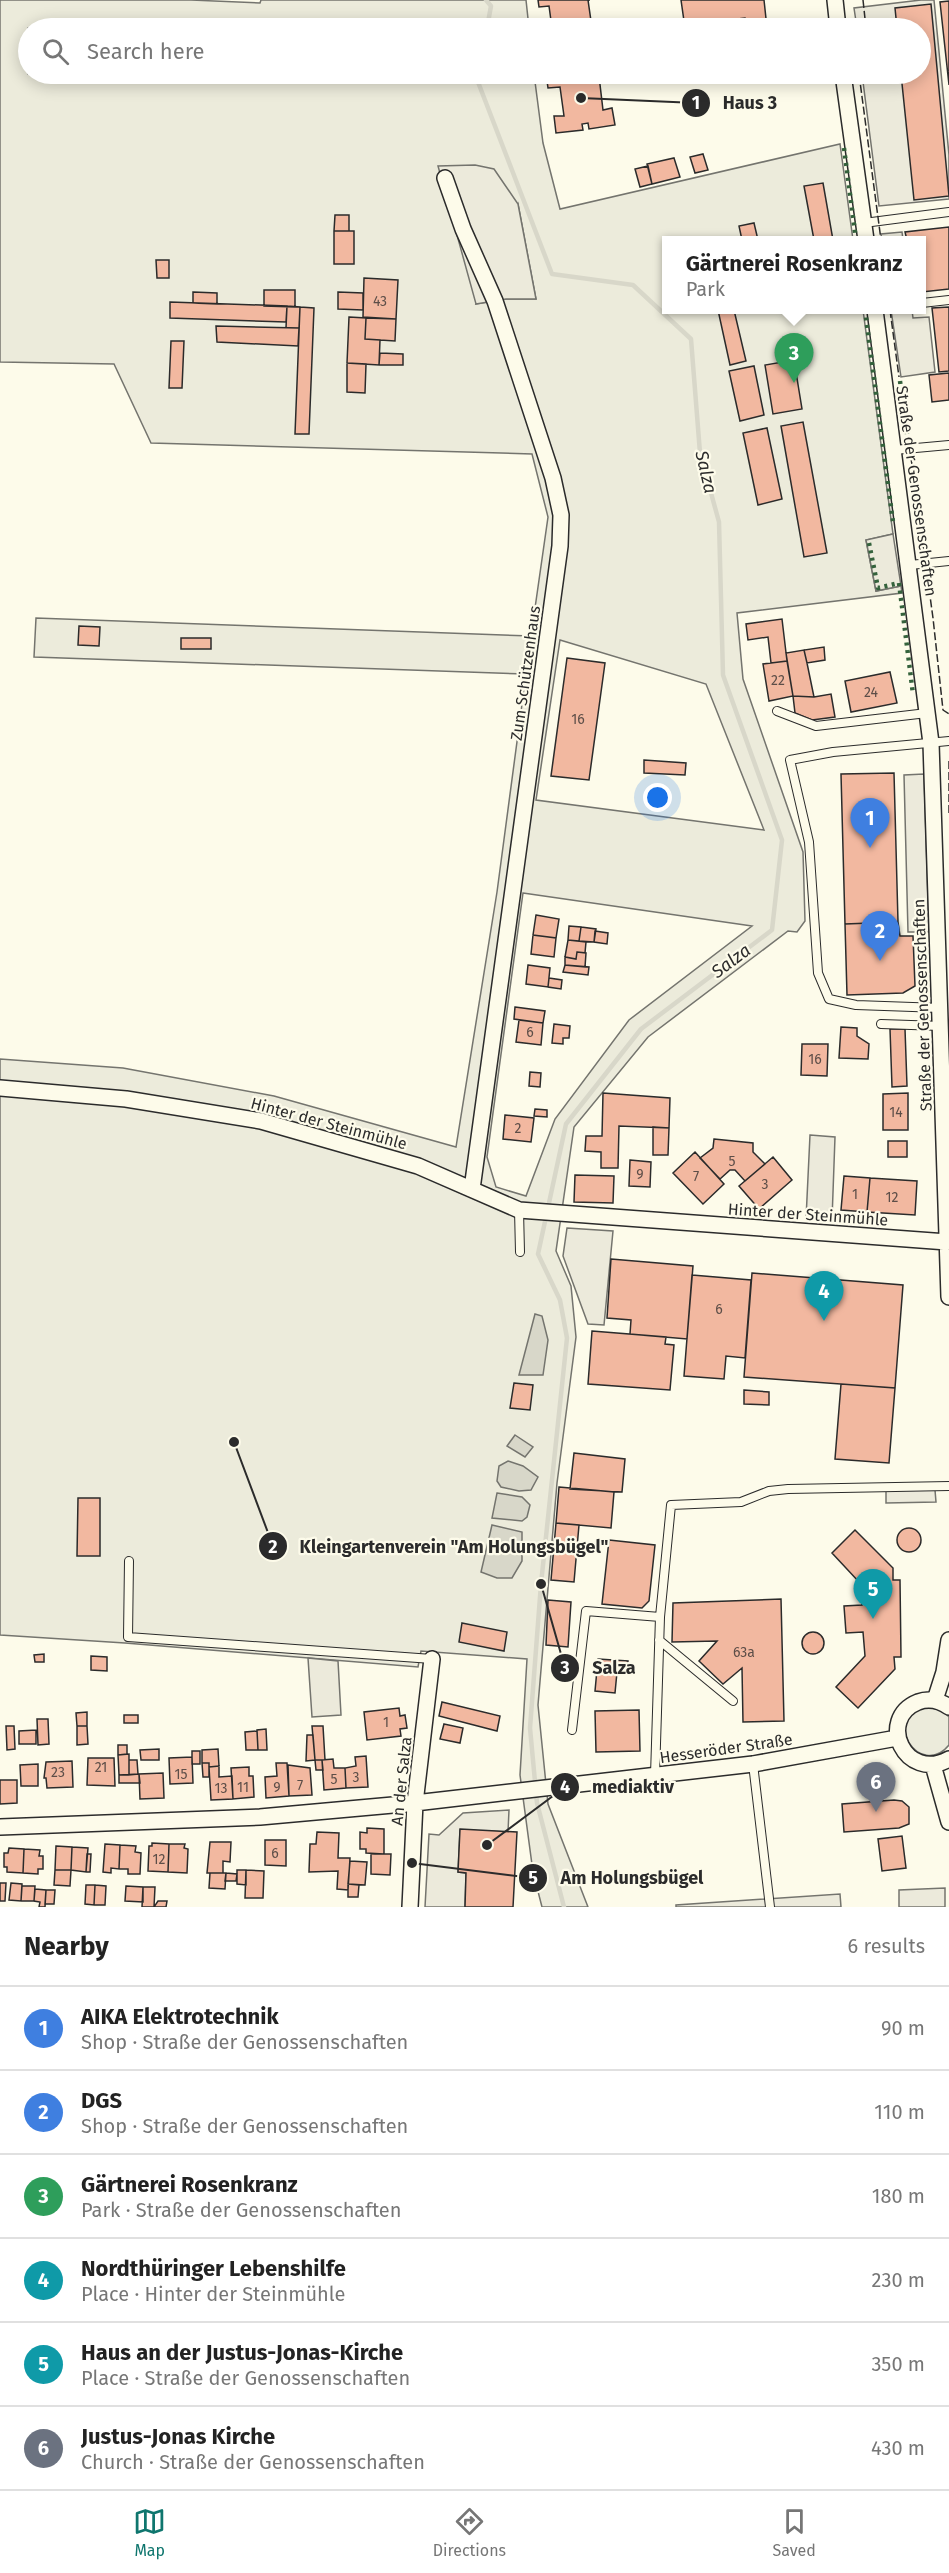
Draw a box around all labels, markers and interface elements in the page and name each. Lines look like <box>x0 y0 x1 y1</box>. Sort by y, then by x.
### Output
search box <box>18 18 931 84</box>
icon: search <box>39 35 72 68</box>
text: Search here <box>87 38 205 65</box>
callout: Haus 3 <box>681 85 790 121</box>
text: 1 <box>692 92 700 114</box>
text: Haus 3 <box>723 92 777 114</box>
popup <box>662 236 926 314</box>
text: Gärtnerei Rosenkranz <box>686 250 902 277</box>
text: Park <box>686 277 725 301</box>
house number: 43 <box>373 293 387 310</box>
pin: 3 <box>774 334 814 383</box>
street label: Straße der Genossenschaften <box>892 384 941 598</box>
water label: Salza <box>690 448 722 496</box>
street label: Zum Schützenhaus <box>507 604 544 742</box>
house number: 22 <box>771 672 785 689</box>
house number: 24 <box>864 684 879 701</box>
house number: 16 <box>571 711 585 728</box>
your location <box>643 783 672 812</box>
pin: 1 <box>850 798 890 848</box>
street label: Straße der Genossenschaften <box>909 898 936 1112</box>
pin: 2 <box>860 912 900 961</box>
water label: Salza <box>706 939 755 983</box>
house number: 6 <box>526 1024 534 1041</box>
house number: 16 <box>808 1051 822 1068</box>
street label: Hinter der Steinmühle <box>249 1094 409 1153</box>
house number: 14 <box>889 1104 903 1121</box>
house number: 2 <box>515 1120 522 1137</box>
house number: 5 <box>728 1153 736 1170</box>
house number: 9 <box>636 1166 644 1183</box>
house number: 7 <box>693 1168 699 1185</box>
house number: 3 <box>762 1176 769 1193</box>
house number: 1 <box>852 1186 858 1203</box>
house number: 12 <box>886 1189 899 1206</box>
street label: Hinter der Steinmühle <box>727 1199 889 1230</box>
pin: 4 <box>804 1272 844 1321</box>
house number: 6 <box>715 1301 723 1318</box>
callout: Kleingartenverein "Am Holungsbügel" <box>258 1528 621 1564</box>
text: 2 <box>268 1536 278 1558</box>
text: Kleingartenverein "Am Holungsbügel" <box>300 1536 608 1558</box>
pin: 5 <box>854 1570 892 1619</box>
house number: 63a <box>733 1644 755 1661</box>
callout: Salza <box>550 1650 648 1686</box>
text: 3 <box>559 1657 570 1679</box>
text: Salza <box>592 1657 636 1679</box>
house number: 1 <box>383 1714 389 1731</box>
street label: Hesseröder Straße <box>658 1730 794 1767</box>
street label: An der Salza <box>387 1736 416 1826</box>
house number: 21 <box>95 1759 107 1776</box>
pin: 6 <box>856 1762 896 1812</box>
house number: 23 <box>51 1764 65 1781</box>
house number: 15 <box>174 1766 188 1783</box>
house number: 3 <box>353 1769 360 1786</box>
callout: mediaktiv <box>550 1769 686 1805</box>
house number: 5 <box>330 1771 338 1788</box>
text: 4 <box>560 1776 570 1798</box>
text: mediaktiv <box>592 1776 675 1798</box>
house number: 7 <box>297 1777 303 1794</box>
house number: 11 <box>237 1779 249 1796</box>
house number: 9 <box>273 1779 281 1796</box>
house number: 13 <box>214 1780 228 1797</box>
house number: 6 <box>271 1845 279 1862</box>
house number: 12 <box>153 1851 166 1868</box>
callout: Am Holungsbügel <box>518 1860 715 1896</box>
text: 5 <box>528 1867 538 1889</box>
text: Am Holungsbügel <box>560 1867 704 1889</box>
text: Nearby <box>24 1931 109 1962</box>
text: 6 results <box>848 1934 925 1958</box>
text: AIKA Elektrotechnik <box>81 2003 279 2030</box>
text: 1 <box>39 2016 48 2040</box>
text: 90 m <box>881 2016 925 2040</box>
text: Shop · Straße der Genossenschaften <box>81 2030 408 2054</box>
text: DGS <box>81 2087 122 2114</box>
text: 2 <box>38 2100 49 2124</box>
text: 110 m <box>874 2100 925 2124</box>
text: Shop · Straße der Genossenschaften <box>81 2114 408 2138</box>
text: Gärtnerei Rosenkranz <box>81 2171 298 2198</box>
text: 3 <box>38 2184 49 2208</box>
text: 180 m <box>872 2184 925 2208</box>
text: Park · Straße der Genossenschaften <box>81 2198 401 2222</box>
text: Nordthüringer Lebenshilfe <box>81 2255 346 2282</box>
text: 4 <box>38 2268 49 2292</box>
text: 230 m <box>872 2268 925 2292</box>
text: Place · Hinter der Steinmühle <box>81 2282 345 2306</box>
text: Haus an der Justus-Jonas-Kirche <box>81 2339 403 2366</box>
text: 5 <box>38 2352 49 2376</box>
text: 350 m <box>871 2352 925 2376</box>
text: Place · Straße der Genossenschaften <box>81 2366 410 2390</box>
text: Justus-Jonas Kirche <box>81 2423 275 2450</box>
text: 6 <box>38 2436 49 2460</box>
text: 430 m <box>871 2436 925 2460</box>
text: Church · Straße der Genossenschaften <box>81 2450 425 2474</box>
tab: Map <box>133 2505 166 2560</box>
tab: Directions <box>433 2505 506 2560</box>
tab: Saved <box>772 2505 816 2560</box>

